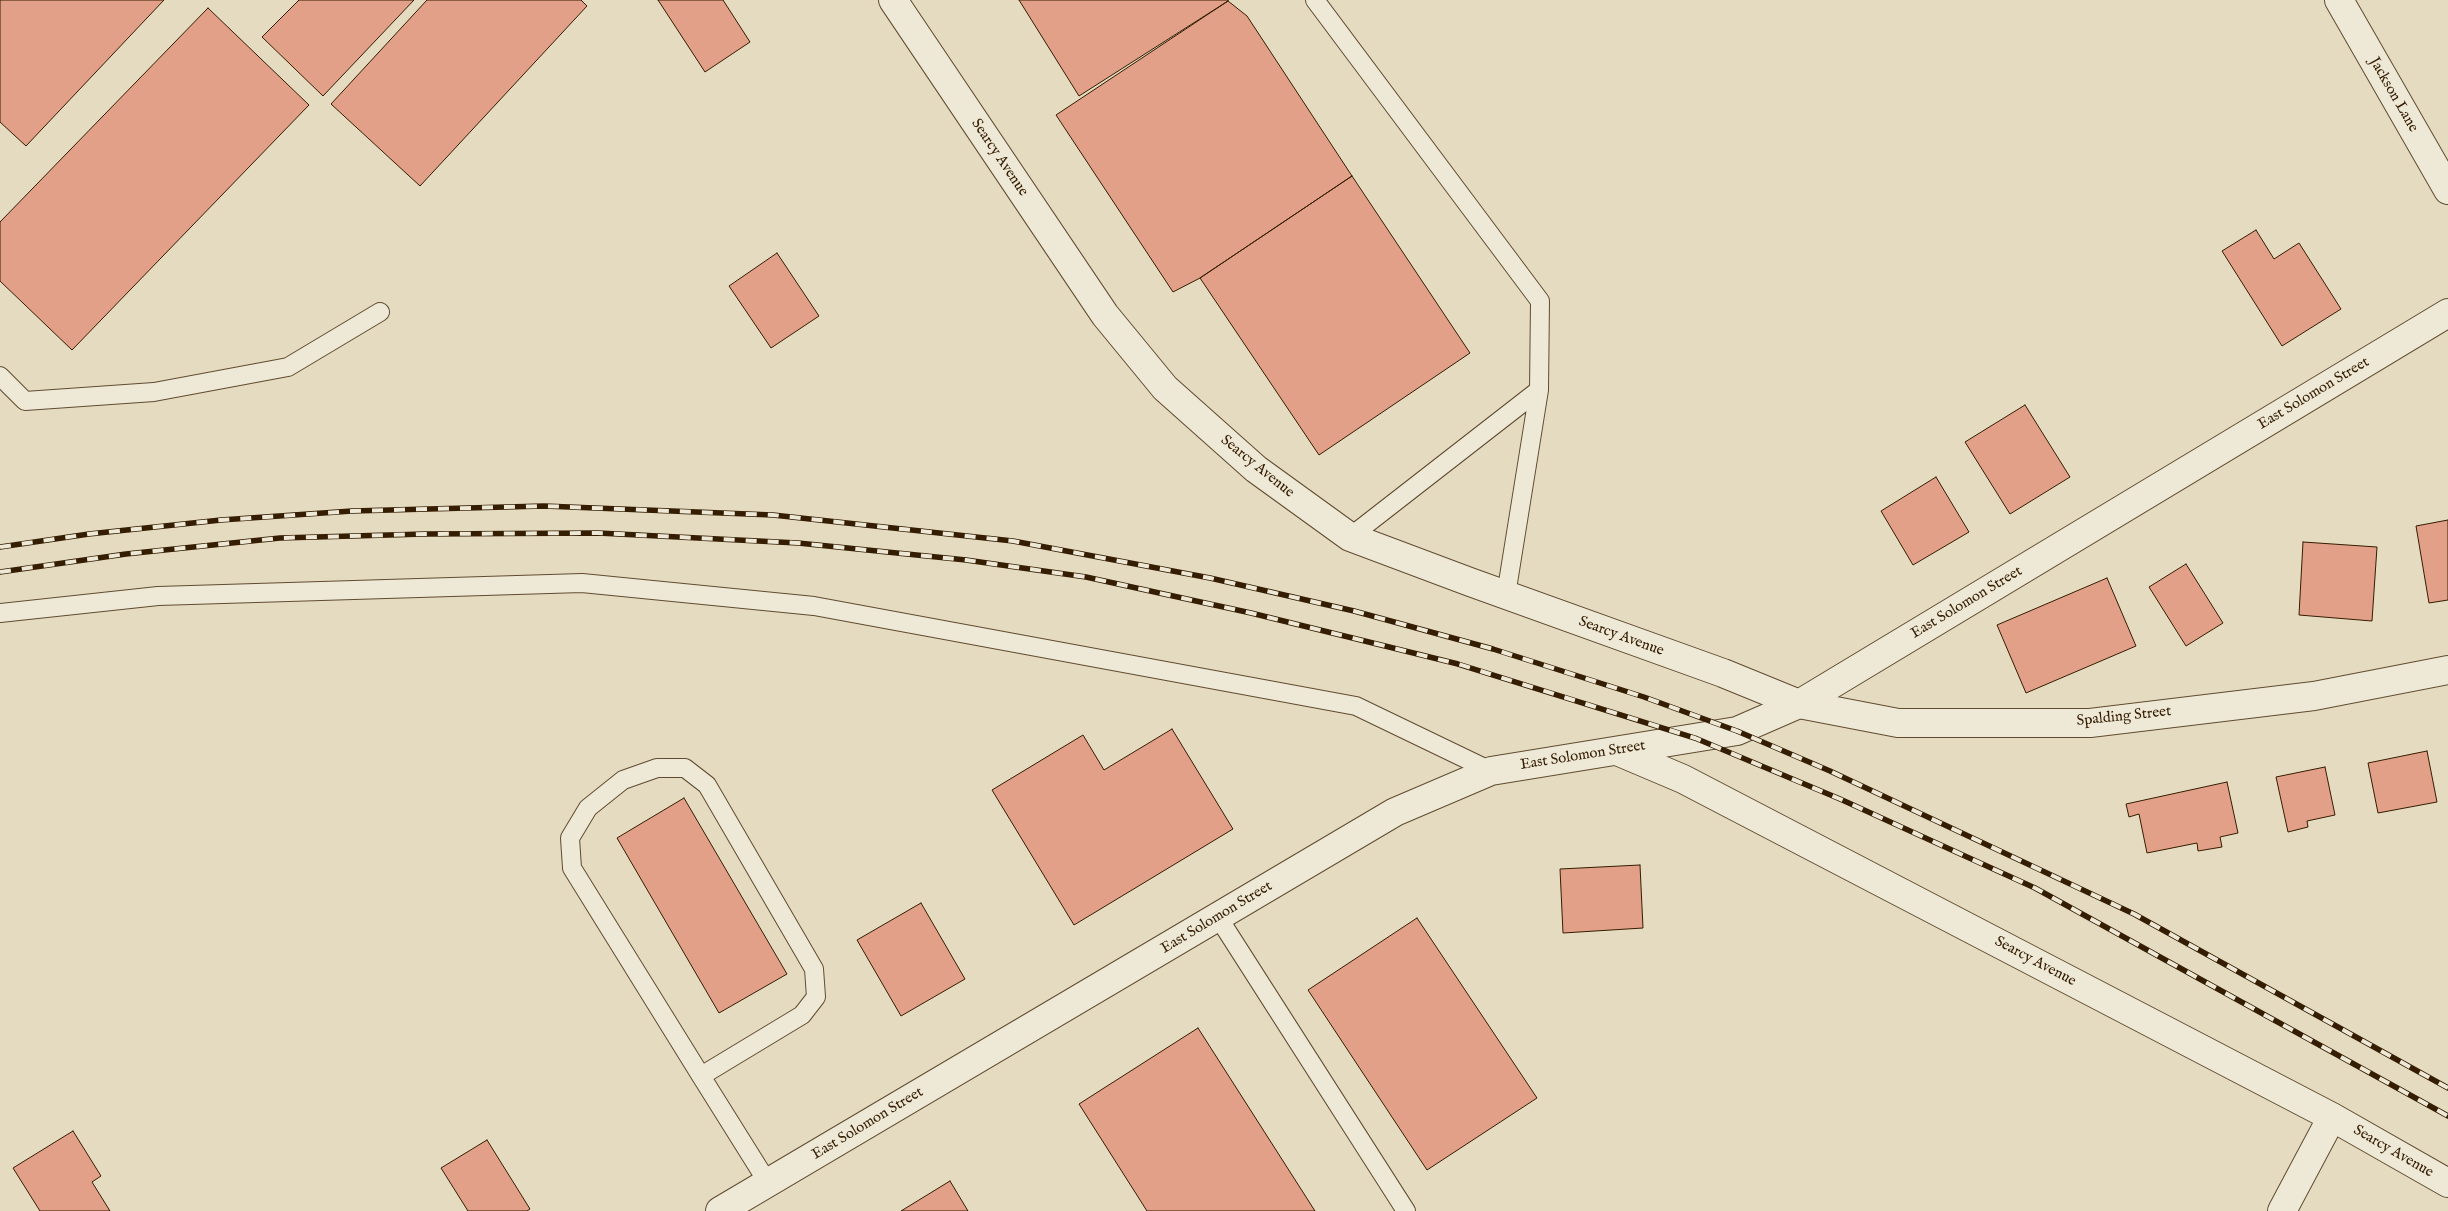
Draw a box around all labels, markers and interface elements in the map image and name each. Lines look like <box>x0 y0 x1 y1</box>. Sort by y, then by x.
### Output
street label: Jackson Lane <box>2364 54 2422 136</box>
street label: Searcy Avenue <box>967 116 1031 200</box>
street label: East Solomon Street <box>2255 354 2373 434</box>
street label: Searcy Avenue <box>1217 432 1297 502</box>
street label: East Solomon Street <box>1908 563 2026 643</box>
street label: Searcy Avenue <box>1576 613 1666 661</box>
street label: Spalding Street <box>2076 703 2172 731</box>
street label: East Solomon Street <box>1519 737 1647 775</box>
street label: East Solomon Street <box>1158 878 1276 958</box>
street label: Searcy Avenue <box>1991 933 2079 991</box>
street label: East Solomon Street <box>809 1084 927 1164</box>
street label: Searcy Avenue <box>2350 1122 2436 1182</box>

